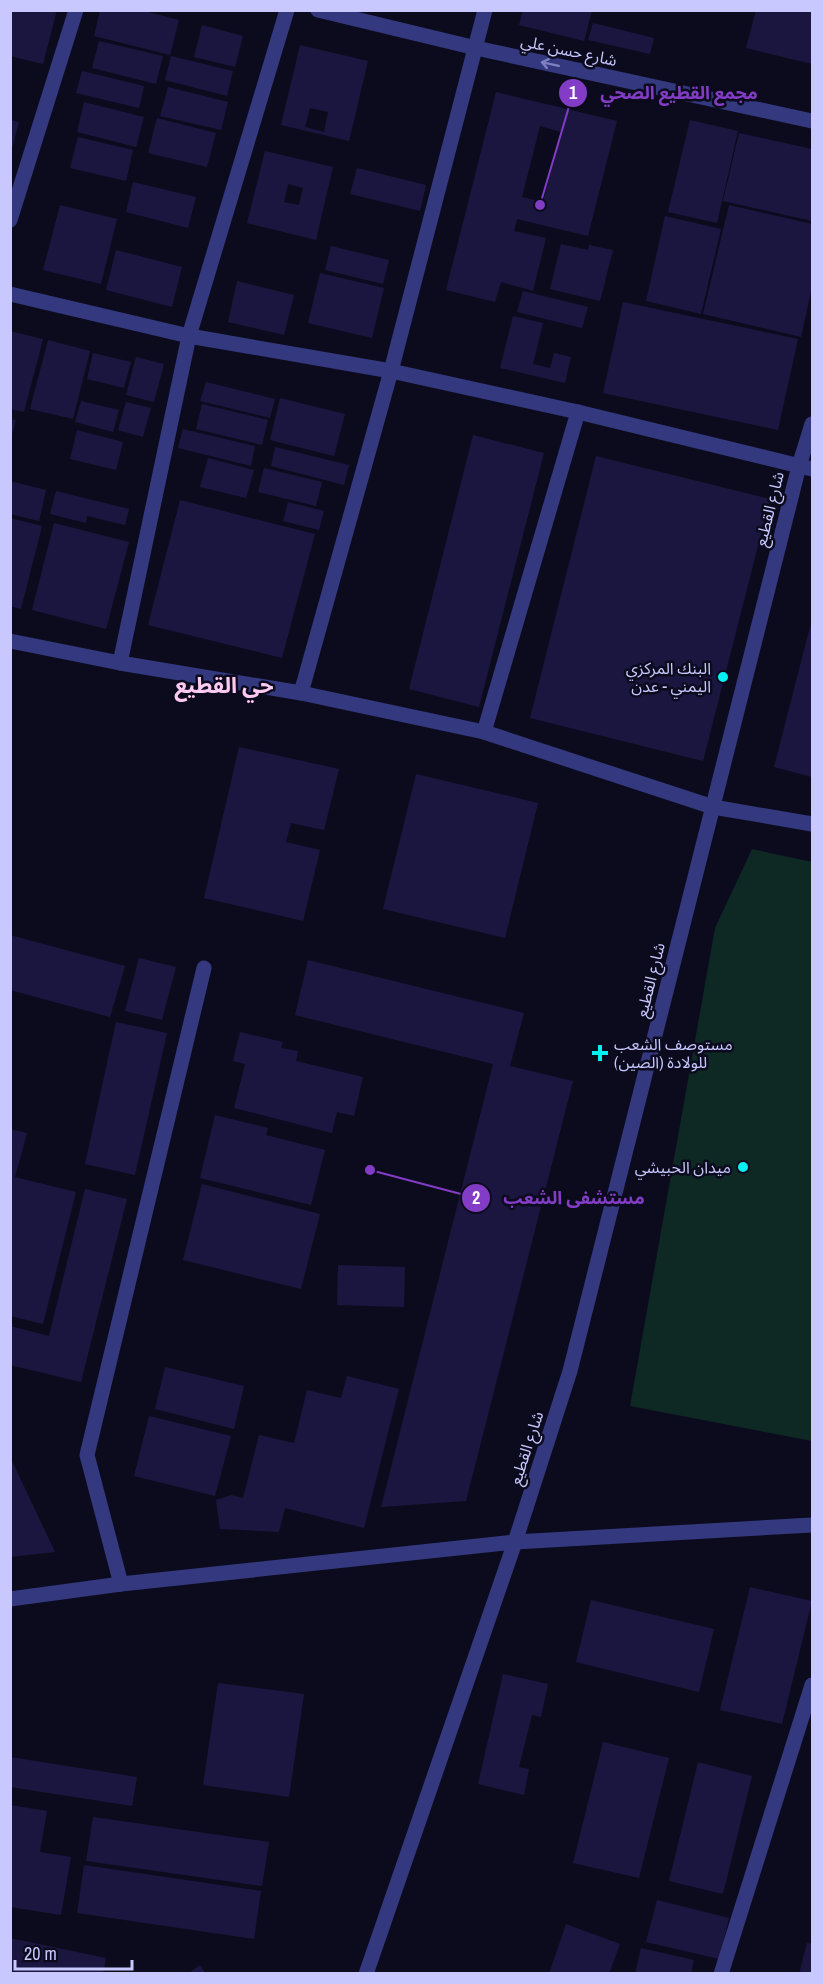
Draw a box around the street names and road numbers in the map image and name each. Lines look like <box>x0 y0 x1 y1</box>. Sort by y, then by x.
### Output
street label: شارع حسن علي <box>518 29 619 73</box>
street label: شارع القطيع <box>749 469 791 549</box>
street label: شارع القطيع <box>630 940 672 1020</box>
street label: شارع القطيع <box>504 1408 550 1488</box>

